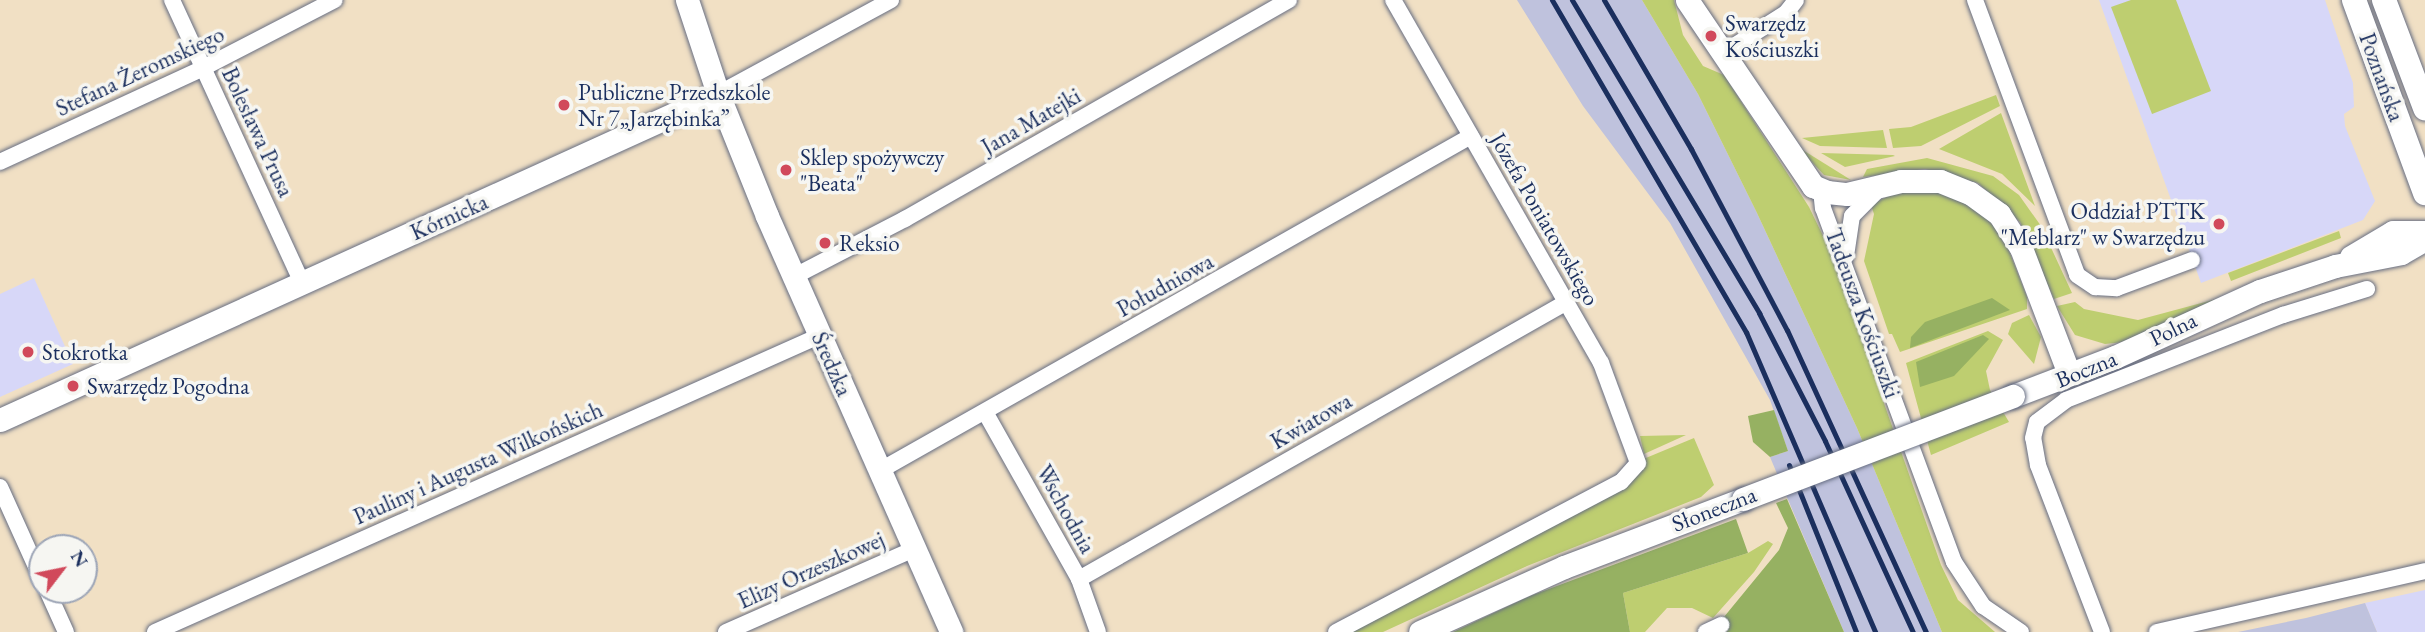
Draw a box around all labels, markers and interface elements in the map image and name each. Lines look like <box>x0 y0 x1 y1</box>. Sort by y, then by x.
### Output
place label: Swarzędz Kościuszki <box>1725 9 1819 63</box>
street label: Stefana Żeromskiego <box>51 20 229 122</box>
marker: Swarzędz Kościuszki <box>1703 28 1719 44</box>
street label: Poznańska <box>2353 29 2411 125</box>
street label: Bolesława Prusa <box>216 63 300 201</box>
place label: Publiczne Przedszkole Nr 7„Jarzębinka” <box>578 78 770 132</box>
street label: Jana Matejki <box>976 82 1086 160</box>
marker: Publiczne Przedszkole Nr 7„Jarzębinka” <box>556 97 572 113</box>
street label: Józefa Poniatowskiego <box>1484 128 1606 310</box>
place label: Sklep spożywczy "Beata" <box>800 143 944 197</box>
marker: Sklep spożywczy "Beata" <box>778 162 794 178</box>
street label: Kórnicka <box>406 188 492 246</box>
place label: Oddział PTTK "Meblarz" w Swarzędzu <box>2000 197 2205 251</box>
marker: Oddział PTTK "Meblarz" w Swarzędzu <box>2211 216 2227 232</box>
street label: Tadeusza Kościuszki <box>1819 224 1907 402</box>
place label: Reksio <box>839 229 900 257</box>
marker: Reksio <box>817 235 833 251</box>
street label: Południowa <box>1112 247 1218 323</box>
street label: Polna <box>2145 306 2201 352</box>
street label: Średzka <box>806 328 858 400</box>
place label: Stokrotka <box>42 338 128 366</box>
marker: Stokrotka <box>20 344 36 360</box>
street label: Boczna <box>2051 344 2121 394</box>
place label: Swarzędz Pogodna <box>87 372 249 400</box>
marker: Swarzędz Pogodna <box>65 378 81 394</box>
street label: Kwiatowa <box>1266 387 1356 455</box>
street label: Pauliny i Augusta Wilkońskich <box>349 396 607 530</box>
street label: Wschodnia <box>1030 460 1102 558</box>
street label: Słoneczna <box>1668 480 1760 538</box>
street label: Elizy Orzeszkowej <box>733 525 889 615</box>
north arrow <box>28 534 98 604</box>
text: N <box>65 546 94 572</box>

